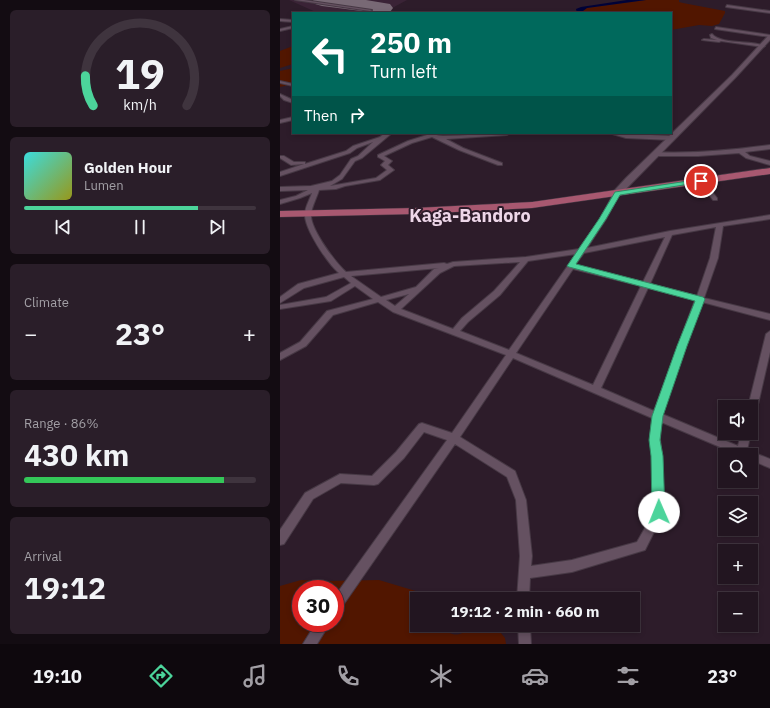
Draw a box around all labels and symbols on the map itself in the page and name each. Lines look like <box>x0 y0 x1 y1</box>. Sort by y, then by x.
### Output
pin <box>684 164 718 198</box>
district label: Kaga-Bandoro <box>409 204 531 227</box>
position arrow <box>638 491 680 533</box>
speed limit sign: 30 <box>292 580 344 632</box>

